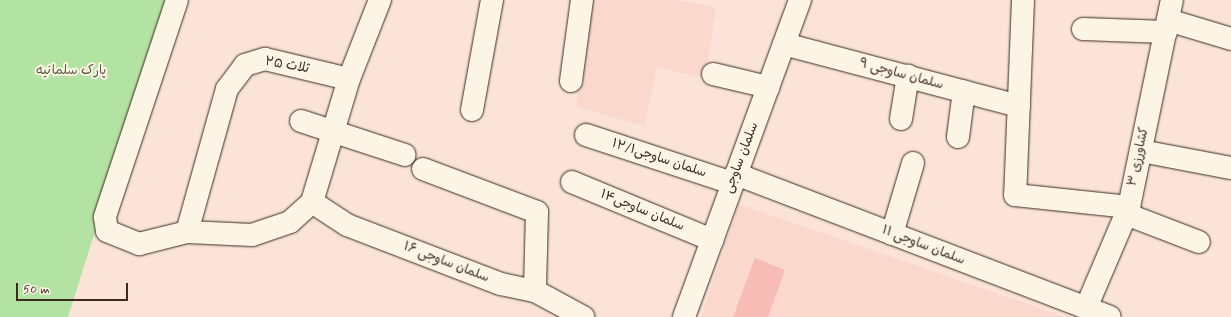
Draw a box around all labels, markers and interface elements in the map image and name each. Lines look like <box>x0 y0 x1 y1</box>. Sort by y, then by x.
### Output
street label: ثلاث ۲۵ <box>264 54 310 78</box>
street label: سلمان ساوجی ۹ <box>857 56 945 94</box>
park label: پارک سلمانیه <box>36 63 106 79</box>
street label: سلمان ساوجی <box>721 120 763 196</box>
street label: کشاورزی ۳ <box>1125 126 1153 188</box>
street label: سلمان ساوجی۱۲/۱ <box>610 136 708 182</box>
street label: سلمان ساوجی۱۴ <box>598 187 686 235</box>
street label: سلمان ساوجی ۱۱ <box>879 223 967 269</box>
street label: سلمان ساوجی ۱۶ <box>401 239 491 287</box>
scale bar <box>18 275 130 301</box>
text: 50 m <box>23 282 50 298</box>

